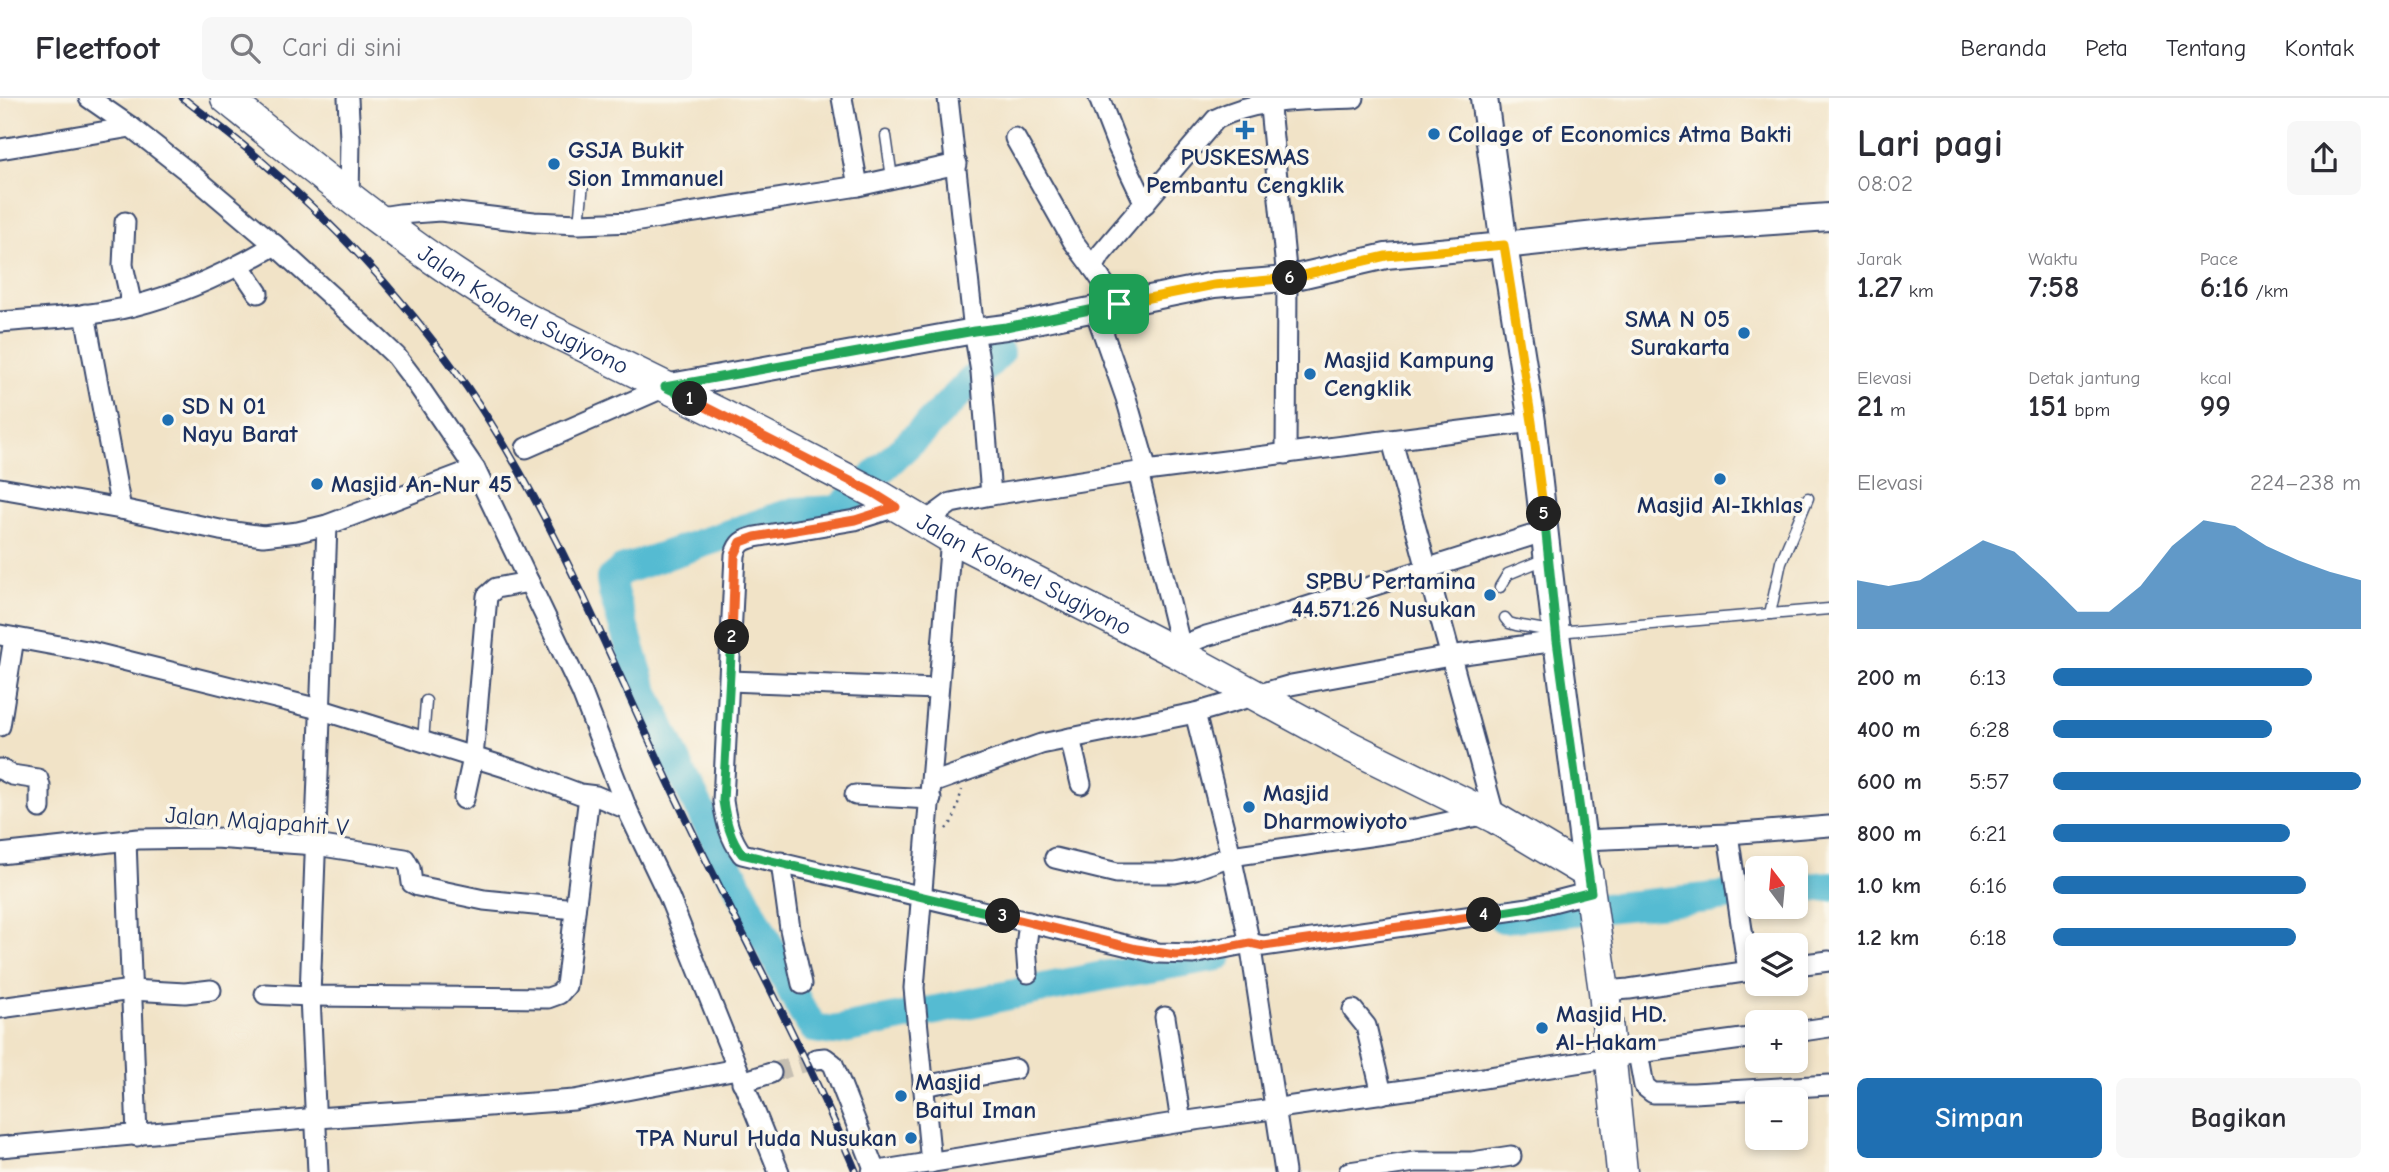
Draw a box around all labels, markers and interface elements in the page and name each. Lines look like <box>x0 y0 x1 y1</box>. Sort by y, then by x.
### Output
search box <box>202 17 692 80</box>
text: Fleetfoot <box>35 29 160 67</box>
icon: search <box>226 29 264 67</box>
text: Cari di sini <box>282 33 402 63</box>
text: Beranda <box>1960 34 2047 62</box>
text: Peta <box>2085 34 2128 62</box>
text: Tentang <box>2166 34 2246 62</box>
text: Kontak <box>2284 34 2354 62</box>
marker: PUSKESMAS Pembantu Cengklik <box>1235 120 1255 140</box>
place label: Collage of Economics Atma Bakti <box>1448 120 1792 148</box>
button: share <box>2287 121 2361 195</box>
text: Lari pagi <box>1857 122 2003 166</box>
marker: Collage of Economics Atma Bakti <box>1426 126 1442 142</box>
place label: GSJA Bukit Sion Immanuel <box>568 136 724 192</box>
place label: PUSKESMAS Pembantu Cengklik <box>1146 143 1344 199</box>
marker: GSJA Bukit Sion Immanuel <box>546 156 562 172</box>
text: 08:02 <box>1857 170 1913 197</box>
street label: Jalan Kolonel Sugiyono <box>413 239 633 380</box>
text: Jarak <box>1857 248 1902 270</box>
text: Waktu <box>2028 248 2078 270</box>
text: Pace <box>2200 248 2238 270</box>
pin: 6 <box>1272 260 1308 296</box>
text: 6 <box>1285 266 1294 288</box>
text: 1.27 <box>1857 270 1902 305</box>
text: 7:58 <box>2028 270 2079 305</box>
text: 6:16 <box>2200 270 2249 305</box>
pin <box>1089 274 1149 334</box>
text: km <box>1902 280 1934 302</box>
text: /km <box>2249 280 2289 302</box>
icon: arrive <box>1100 285 1138 323</box>
place label: SMA N 05 Surakarta <box>1625 305 1730 361</box>
marker: SMA N 05 Surakarta <box>1736 325 1752 341</box>
place label: Masjid Kampung Cengklik <box>1324 346 1495 402</box>
marker: Masjid Kampung Cengklik <box>1302 366 1318 382</box>
text: Elevasi <box>1857 367 1912 389</box>
text: Detak jantung <box>2028 367 2141 389</box>
text: kcal <box>2200 367 2232 389</box>
pin: 1 <box>672 382 708 416</box>
text: 1 <box>686 387 693 409</box>
text: 21 <box>1857 389 1884 424</box>
text: 151 <box>2028 389 2068 424</box>
text: 99 <box>2200 389 2231 424</box>
place label: SD N 01 Nayu Barat <box>182 392 299 448</box>
text: m <box>1884 399 1906 421</box>
text: bpm <box>2068 399 2110 421</box>
marker: SD N 01 Nayu Barat <box>160 412 176 428</box>
text: Elevasi <box>1857 469 1923 496</box>
text: 224–238 m <box>2250 469 2361 496</box>
place label: Masjid An-Nur 45 <box>331 470 512 498</box>
marker: Masjid Al-Ikhlas <box>1712 471 1728 487</box>
marker: Masjid An-Nur 45 <box>309 476 325 492</box>
place label: Masjid Al-Ikhlas <box>1637 491 1803 519</box>
pin: 5 <box>1526 496 1562 532</box>
text: 5 <box>1538 502 1549 524</box>
street label: Jalan Kolonel Sugiyono <box>912 507 1136 641</box>
place label: SPBU Pertamina 44.571.26 Nusukan <box>1292 567 1476 623</box>
marker: SPBU Pertamina 44.571.26 Nusukan <box>1482 587 1498 603</box>
pin: 2 <box>714 620 750 654</box>
text: 2 <box>727 625 736 647</box>
text: 200 m <box>1857 664 1921 691</box>
text: 6:13 <box>1969 664 2006 691</box>
text: 400 m <box>1857 716 1921 743</box>
text: 6:28 <box>1969 716 2010 743</box>
text: 600 m <box>1857 768 1922 795</box>
text: 5:57 <box>1969 768 2009 795</box>
place label: Masjid Dharmowiyoto <box>1263 779 1407 835</box>
marker: Masjid Dharmowiyoto <box>1241 799 1257 815</box>
street label: Jalan Majapahit V <box>164 801 350 841</box>
text: 800 m <box>1857 820 1922 847</box>
text: 6:21 <box>1969 820 2007 847</box>
north arrow <box>1745 856 1808 919</box>
map controls <box>1745 856 1808 1150</box>
text: 1.0 km <box>1857 872 1921 899</box>
text: 6:16 <box>1969 872 2007 899</box>
pin: 3 <box>986 898 1020 934</box>
pin: 4 <box>1466 898 1502 932</box>
text: 4 <box>1479 903 1488 925</box>
text: 3 <box>998 904 1007 926</box>
text: 1.2 km <box>1857 924 1919 951</box>
text: 6:18 <box>1969 924 2007 951</box>
button: layers <box>1745 933 1808 996</box>
place label: Masjid HD. Al-Hakam <box>1556 1000 1667 1056</box>
button: + <box>1745 1010 1808 1073</box>
marker: Masjid HD. Al-Hakam <box>1534 1020 1550 1036</box>
place label: Masjid Baitul Iman <box>915 1068 1036 1124</box>
button: Simpan <box>1857 1078 2102 1158</box>
button: Bagikan <box>2116 1078 2361 1158</box>
button: − <box>1745 1087 1808 1150</box>
marker: Masjid Baitul Iman <box>893 1088 909 1104</box>
place label: TPA Nurul Huda Nusukan <box>636 1124 897 1152</box>
marker: TPA Nurul Huda Nusukan <box>903 1130 919 1146</box>

